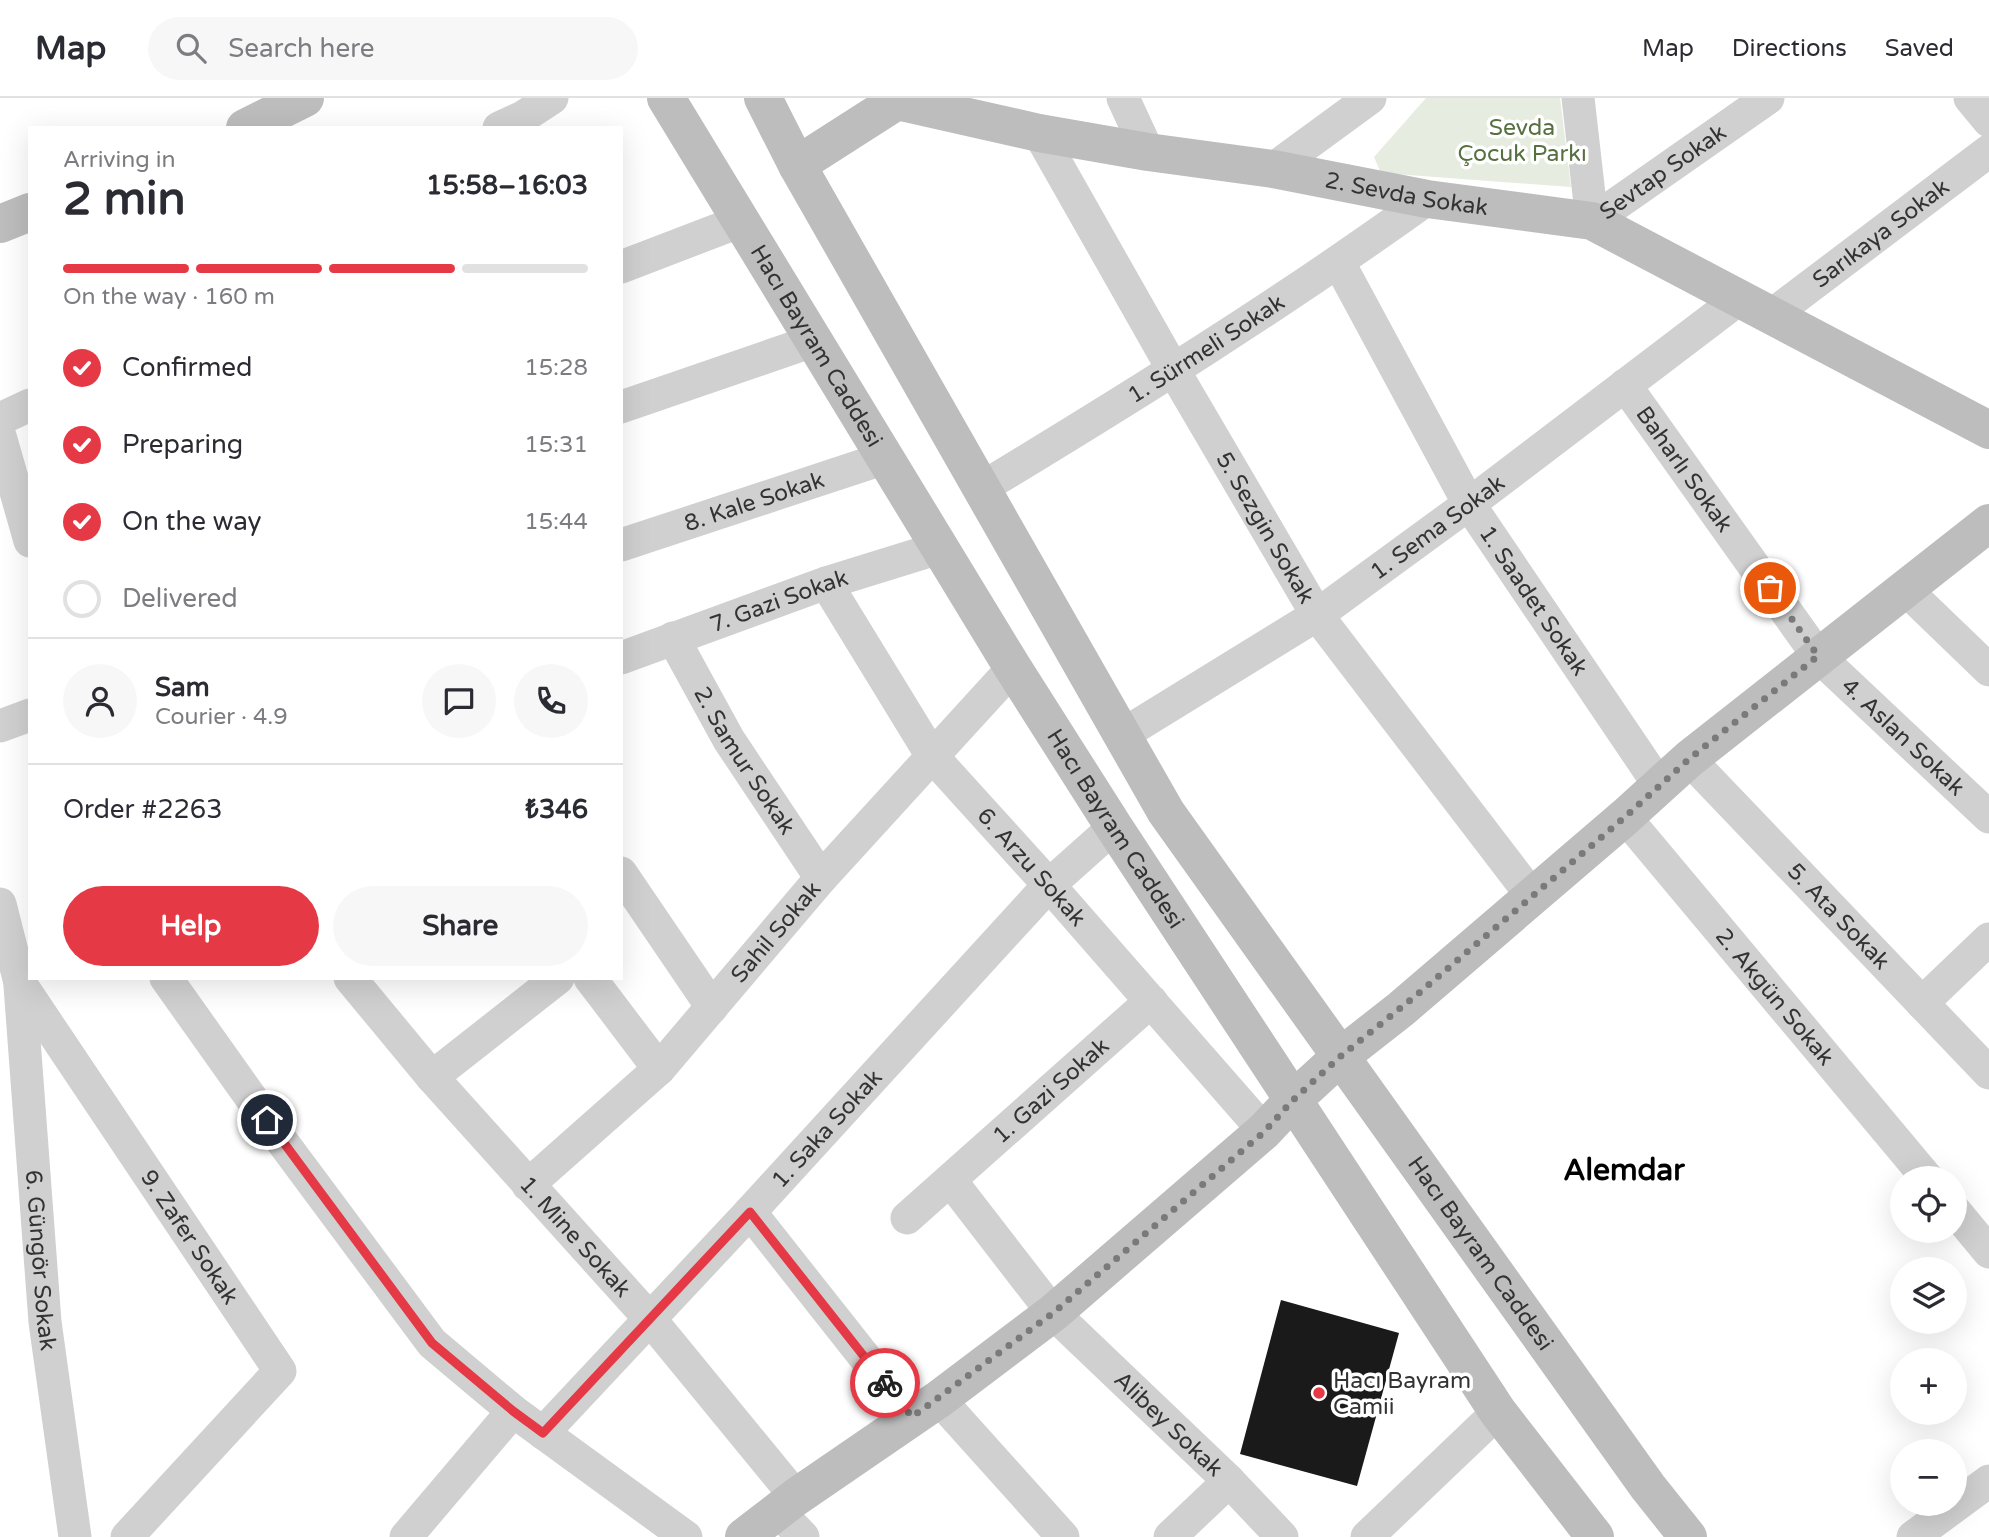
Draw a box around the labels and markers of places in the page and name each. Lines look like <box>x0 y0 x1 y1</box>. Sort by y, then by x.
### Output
pin <box>1740 558 1800 618</box>
pin <box>237 1090 297 1150</box>
place label: Hacı Bayram Camii <box>1333 1367 1471 1421</box>
marker: Hacı Bayram Camii <box>1311 1385 1327 1401</box>

